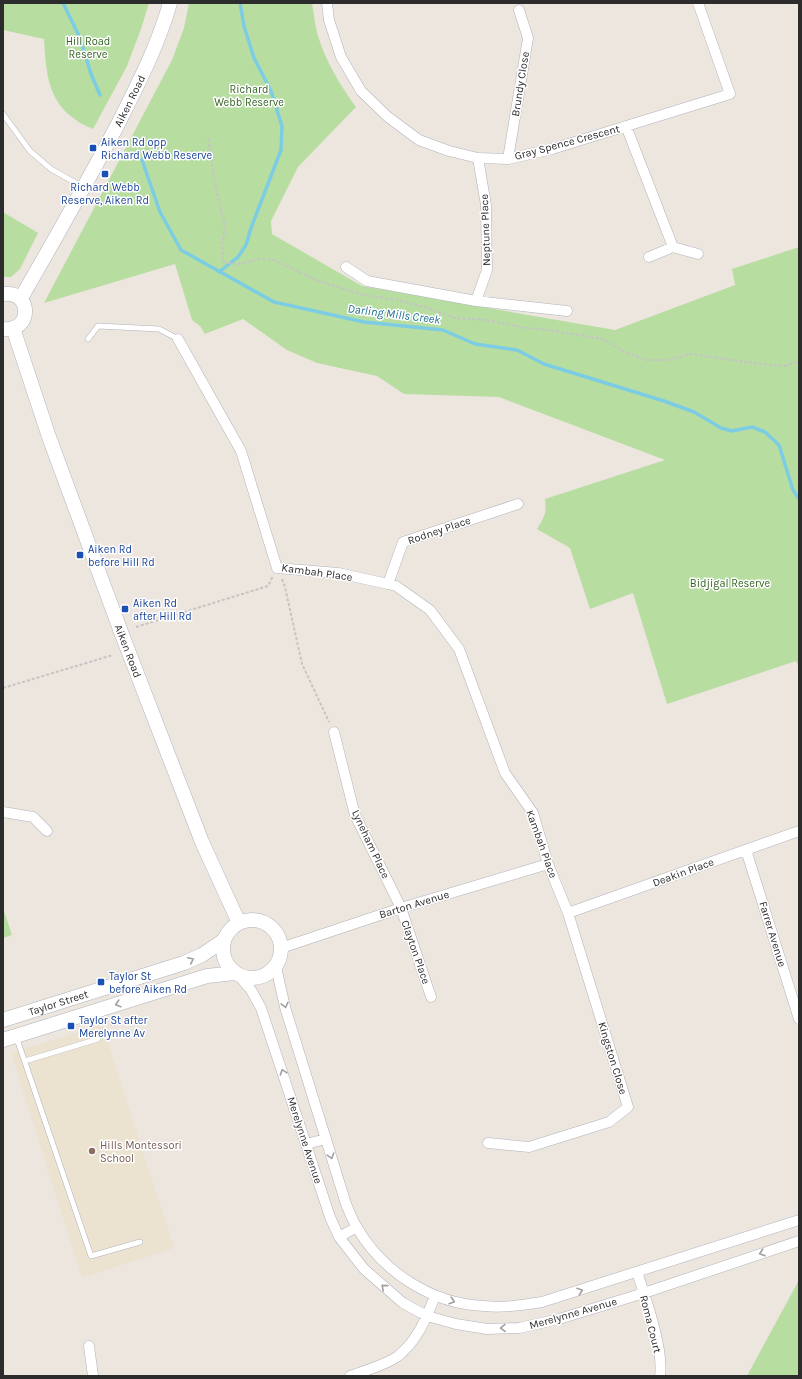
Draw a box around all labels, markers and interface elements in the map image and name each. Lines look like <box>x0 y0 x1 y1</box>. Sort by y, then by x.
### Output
park label: Hill Road Reserve <box>66 35 110 61</box>
street label: Brundy Close <box>509 50 532 118</box>
street label: Aiken Road <box>112 73 148 129</box>
park label: Richard Webb Reserve <box>214 83 284 109</box>
street label: Gray Spence Crescent <box>513 122 621 163</box>
place label: Aiken Rd opp Richard Webb Reserve <box>101 136 213 162</box>
marker: Aiken Rd opp Richard Webb Reserve <box>88 143 98 153</box>
marker: Richard Webb Reserve, Aiken Rd <box>100 169 110 179</box>
place label: Richard Webb Reserve, Aiken Rd <box>61 181 149 207</box>
street label: Neptune Place <box>478 194 493 266</box>
water label: Darling Mills Creek <box>347 301 442 327</box>
street label: Rodney Place <box>406 513 473 547</box>
place label: Aiken Rd before Hill Rd <box>88 543 155 569</box>
marker: Aiken Rd before Hill Rd <box>75 550 85 560</box>
street label: Kambah Place <box>281 561 354 584</box>
park label: Bidjigal Reserve <box>690 577 770 590</box>
place label: Aiken Rd after Hill Rd <box>133 597 192 623</box>
marker: Aiken Rd after Hill Rd <box>120 604 130 614</box>
street label: Aiken Road <box>112 623 144 680</box>
street label: Lyneham Place <box>349 808 392 881</box>
street label: Kambah Place <box>523 808 560 880</box>
street label: Deakin Place <box>651 855 716 890</box>
street label: Barton Avenue <box>378 888 451 921</box>
street label: Farrer Avenue <box>756 900 789 969</box>
street label: Clayton Place <box>398 918 433 986</box>
one-way arrow <box>187 956 194 964</box>
place label: Taylor St before Aiken Rd <box>109 970 187 996</box>
marker: Taylor St before Aiken Rd <box>96 977 106 987</box>
street label: Taylor Street <box>27 988 90 1019</box>
one-way arrow <box>115 999 122 1008</box>
one-way arrow <box>280 1001 288 1008</box>
place label: Taylor St after Merelynne Av <box>79 1014 147 1040</box>
street label: Kingston Close <box>595 1020 630 1096</box>
marker: Taylor St after Merelynne Av <box>66 1021 76 1031</box>
one-way arrow <box>279 1069 288 1076</box>
street label: Merelynne Avenue <box>284 1095 325 1186</box>
place label: Hills Montessori School <box>100 1139 182 1165</box>
marker: Hills Montessori School <box>87 1146 97 1156</box>
one-way arrow <box>326 1152 335 1159</box>
one-way arrow <box>759 1248 766 1257</box>
one-way arrow <box>381 1285 389 1292</box>
one-way arrow <box>576 1287 583 1296</box>
street label: Roma Court <box>637 1294 664 1354</box>
street label: Merelynne Avenue <box>528 1295 619 1332</box>
one-way arrow <box>449 1296 456 1305</box>
one-way arrow <box>500 1324 506 1333</box>

